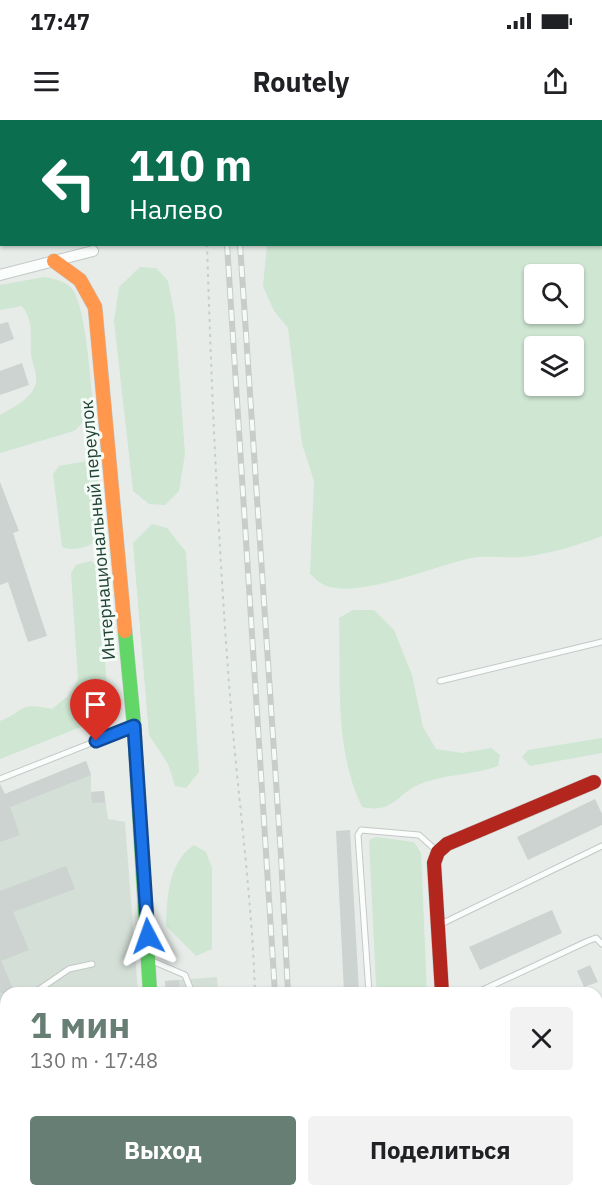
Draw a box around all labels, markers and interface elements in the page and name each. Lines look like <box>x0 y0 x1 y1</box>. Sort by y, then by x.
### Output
text: 17:47 <box>30 7 90 36</box>
text: Routely <box>253 64 349 99</box>
icon: menu <box>30 65 63 98</box>
icon: share <box>539 65 572 98</box>
text: 110 m <box>129 138 252 193</box>
icon: left <box>30 144 108 222</box>
text: Налево <box>129 191 223 226</box>
map controls <box>524 264 584 396</box>
button: search <box>524 264 584 324</box>
button: layers <box>524 336 584 396</box>
street label: Интернациональный переулок <box>75 399 120 661</box>
pin <box>70 679 121 741</box>
icon: arrive <box>79 688 112 721</box>
position arrow <box>116 904 180 968</box>
text: 1 мин <box>30 1001 130 1048</box>
button: close <box>510 1007 573 1070</box>
text: 130 m · 17:48 <box>30 1047 158 1074</box>
button: Выход <box>30 1116 296 1185</box>
button: Поделиться <box>308 1116 573 1185</box>

